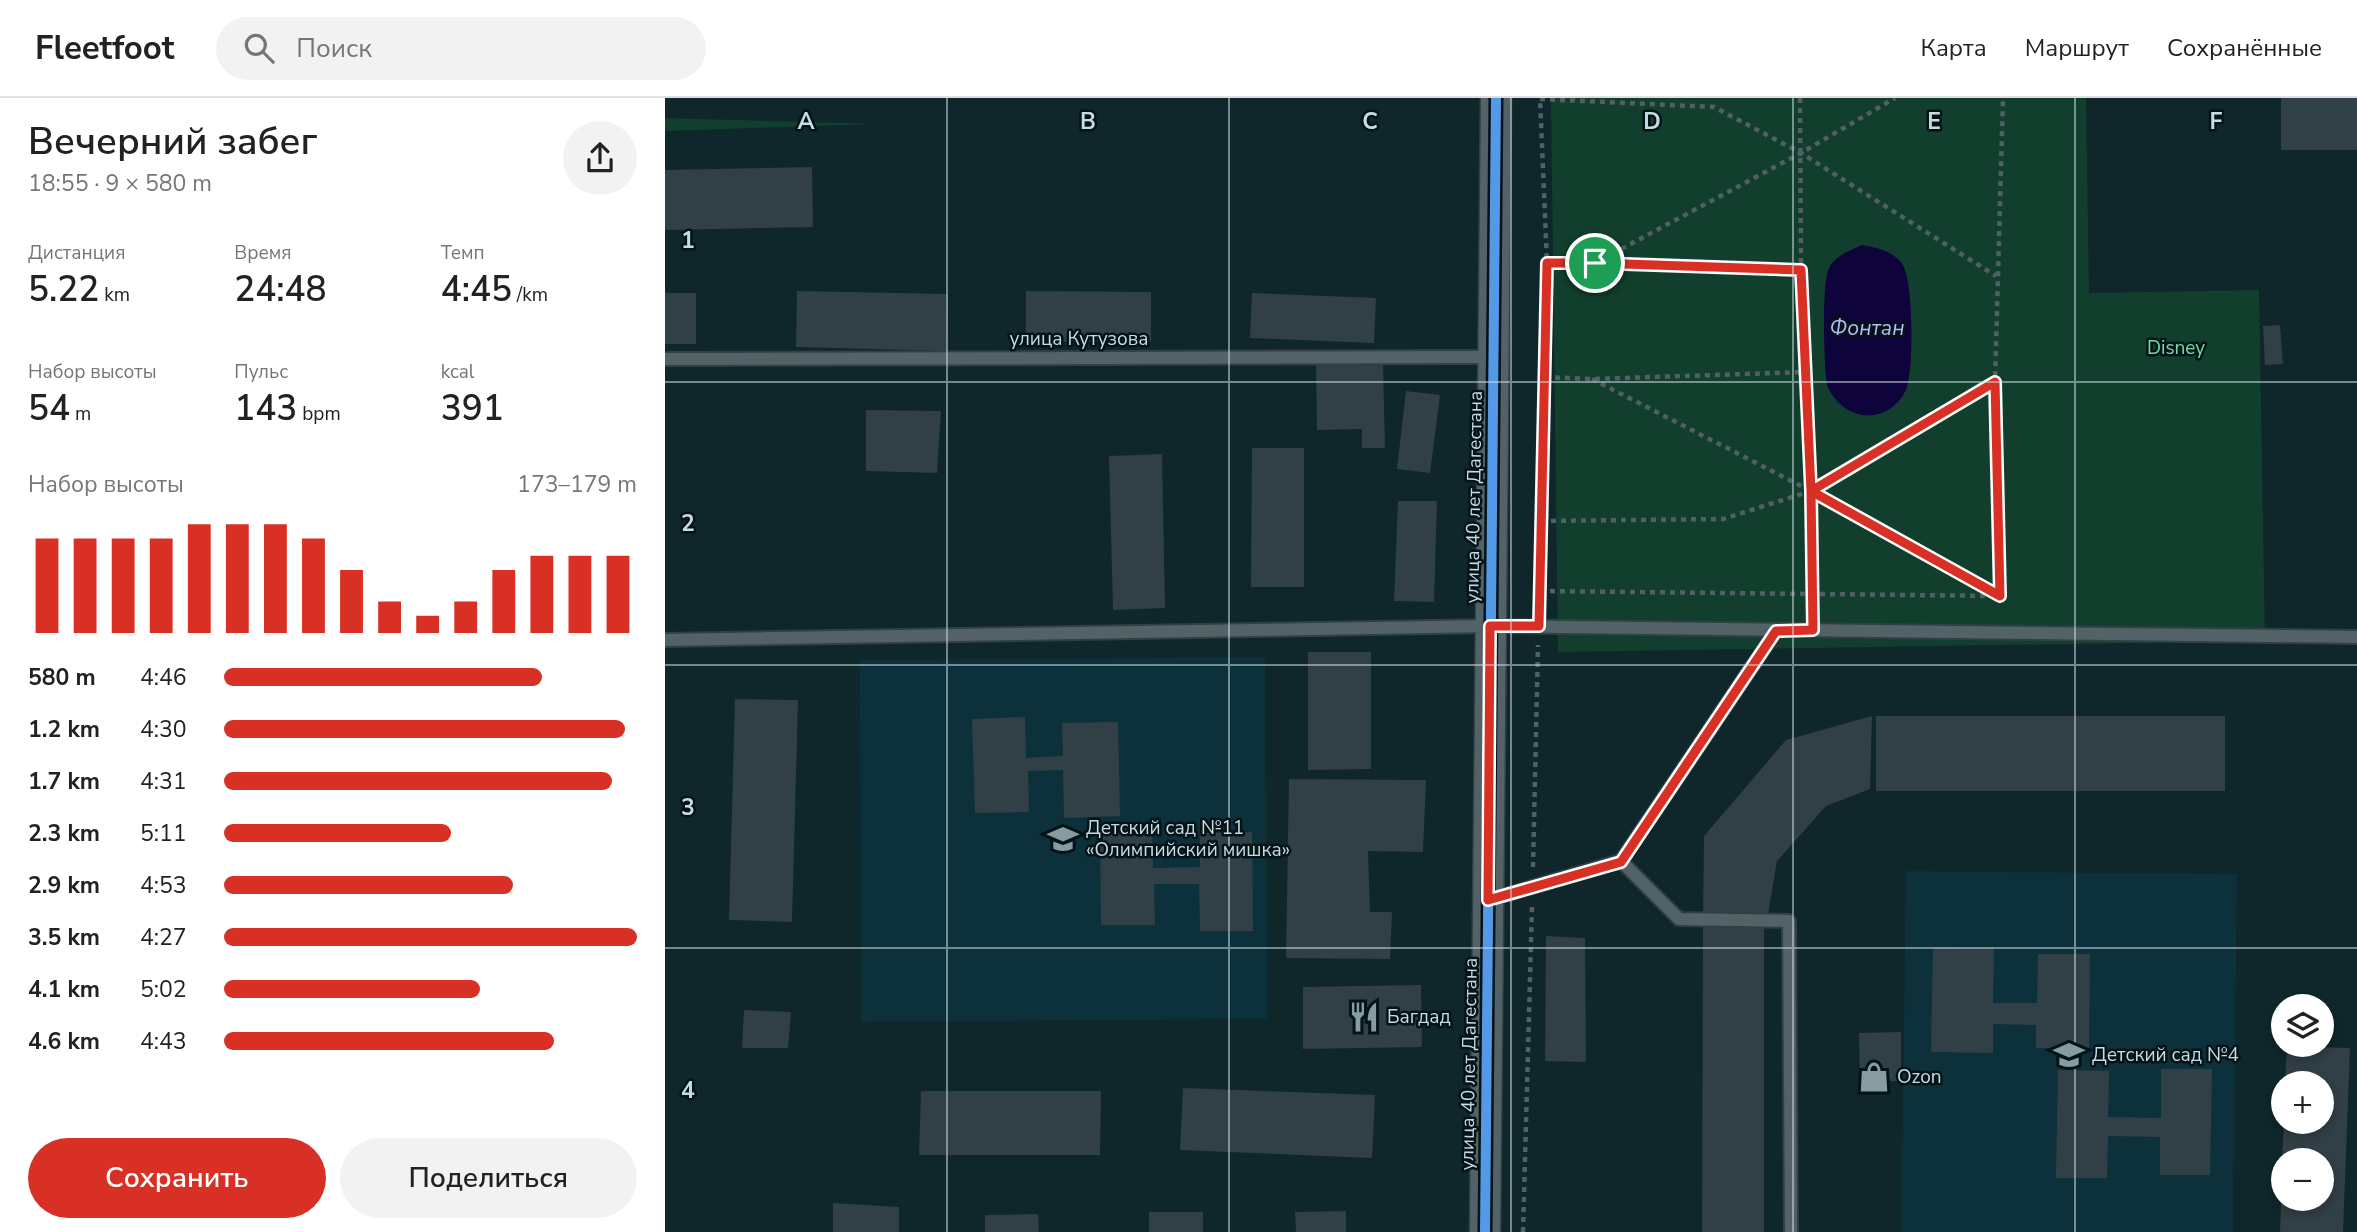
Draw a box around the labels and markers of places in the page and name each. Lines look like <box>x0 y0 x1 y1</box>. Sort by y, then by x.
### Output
pin <box>1565 233 1625 293</box>
place label: Детский сад №11 «Олимпийский мишка» <box>1086 815 1290 863</box>
school or university icon: Детский сад №11 «Олимпийский мишка» <box>1046 822 1080 856</box>
restaurant icon: Багдад <box>1347 1000 1381 1034</box>
place label: Багдад <box>1387 1004 1451 1030</box>
school or university icon: Детский сад №4 <box>2052 1038 2086 1072</box>
place label: Детский сад №4 <box>2092 1042 2239 1068</box>
shop icon: Ozon <box>1857 1060 1891 1094</box>
place label: Ozon <box>1897 1064 1942 1090</box>

